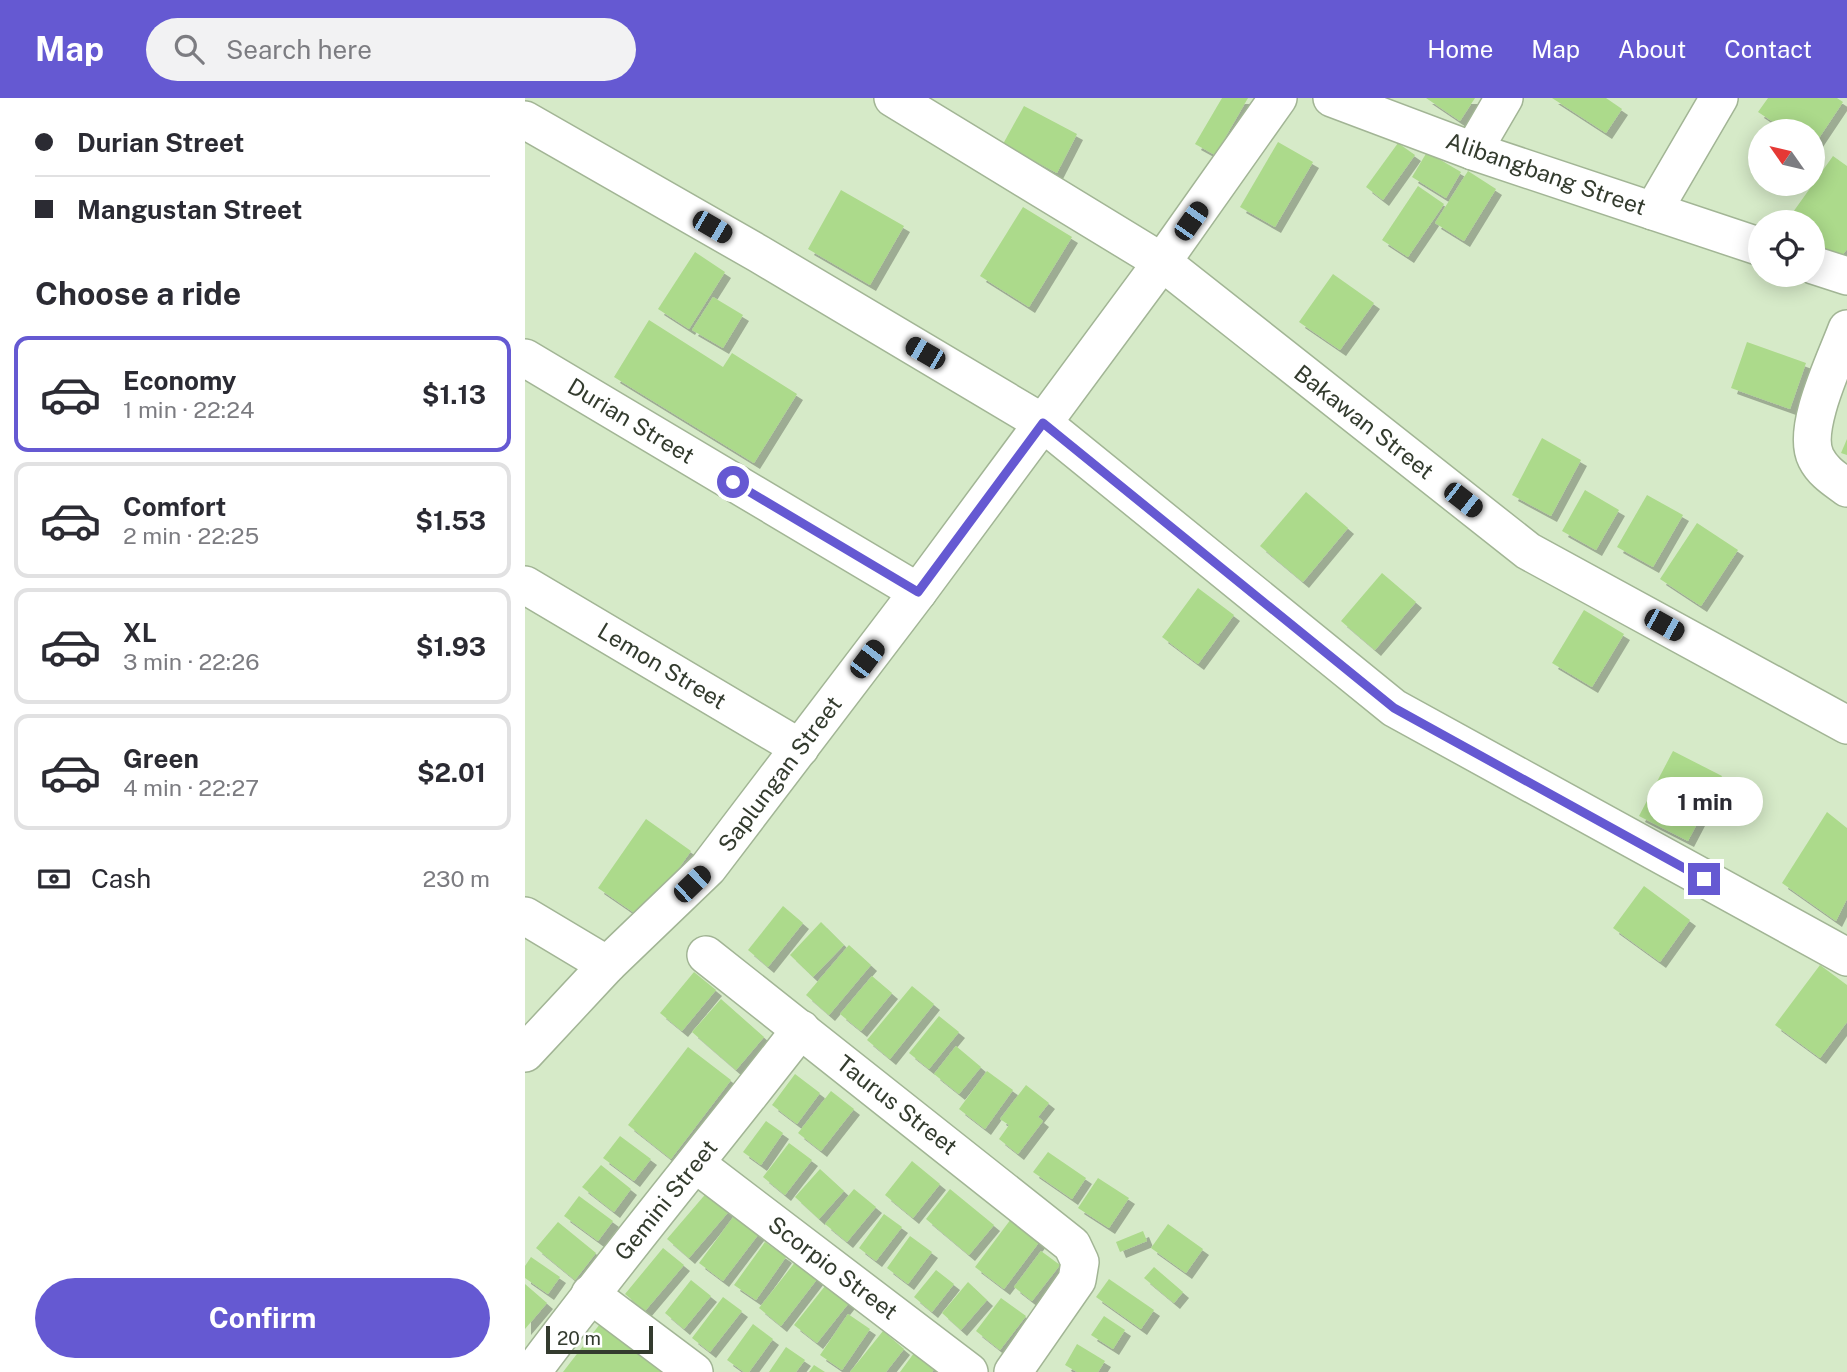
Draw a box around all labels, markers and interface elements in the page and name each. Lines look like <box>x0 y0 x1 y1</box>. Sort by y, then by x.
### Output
search box <box>146 18 636 81</box>
text: Map <box>35 30 104 68</box>
icon: search <box>170 30 208 68</box>
text: Search here <box>226 34 372 65</box>
text: Home <box>1427 35 1493 63</box>
text: Map <box>1531 35 1580 63</box>
text: About <box>1618 35 1686 63</box>
text: Contact <box>1724 35 1812 63</box>
north arrow <box>1748 119 1825 196</box>
map controls <box>1748 119 1825 287</box>
text: Durian Street <box>77 127 244 158</box>
street label: Alibangbang Street <box>1443 127 1650 220</box>
text: Mangustan Street <box>77 194 302 225</box>
car <box>1171 198 1212 244</box>
car <box>689 207 736 247</box>
button: locate <box>1748 210 1825 287</box>
text: Choose a ride <box>35 275 241 312</box>
car <box>902 333 949 373</box>
street label: Bakawan Street <box>1289 359 1439 484</box>
icon: car <box>39 363 102 426</box>
text: Economy <box>123 365 236 396</box>
street label: Durian Street <box>563 372 699 469</box>
text: $1.13 <box>422 379 486 410</box>
text: 1 min · 22:24 <box>123 396 255 423</box>
route start <box>717 466 749 498</box>
car <box>1440 479 1487 521</box>
icon: car <box>39 489 102 552</box>
text: Comfort <box>123 491 226 522</box>
text: $1.53 <box>415 505 486 536</box>
text: 2 min · 22:25 <box>123 522 259 549</box>
car <box>1641 606 1688 644</box>
icon: car <box>39 615 102 678</box>
text: XL <box>123 617 157 648</box>
street label: Lemon Street <box>593 617 731 714</box>
text: $1.93 <box>416 631 486 662</box>
car <box>846 636 889 682</box>
text: 3 min · 22:26 <box>123 648 259 675</box>
street label: Saplungan Street <box>712 691 847 857</box>
icon: car <box>39 741 102 804</box>
text: Green <box>123 743 199 774</box>
text: $2.01 <box>417 757 486 788</box>
text: 4 min · 22:27 <box>123 774 259 801</box>
callout: 1 min <box>1646 778 1762 826</box>
text: 1 min <box>1677 788 1733 815</box>
icon: cash <box>35 860 73 898</box>
car <box>670 862 715 906</box>
text: Cash <box>91 863 151 894</box>
route end <box>1688 863 1720 895</box>
text: 230 m <box>422 865 490 892</box>
street label: Taurus Street <box>832 1049 963 1160</box>
street label: Gemini Street <box>609 1134 722 1265</box>
street label: Scorpio Street <box>763 1210 903 1325</box>
button: Confirm <box>35 1278 490 1358</box>
scale bar <box>546 1323 653 1355</box>
text: 20 m <box>557 1327 601 1349</box>

